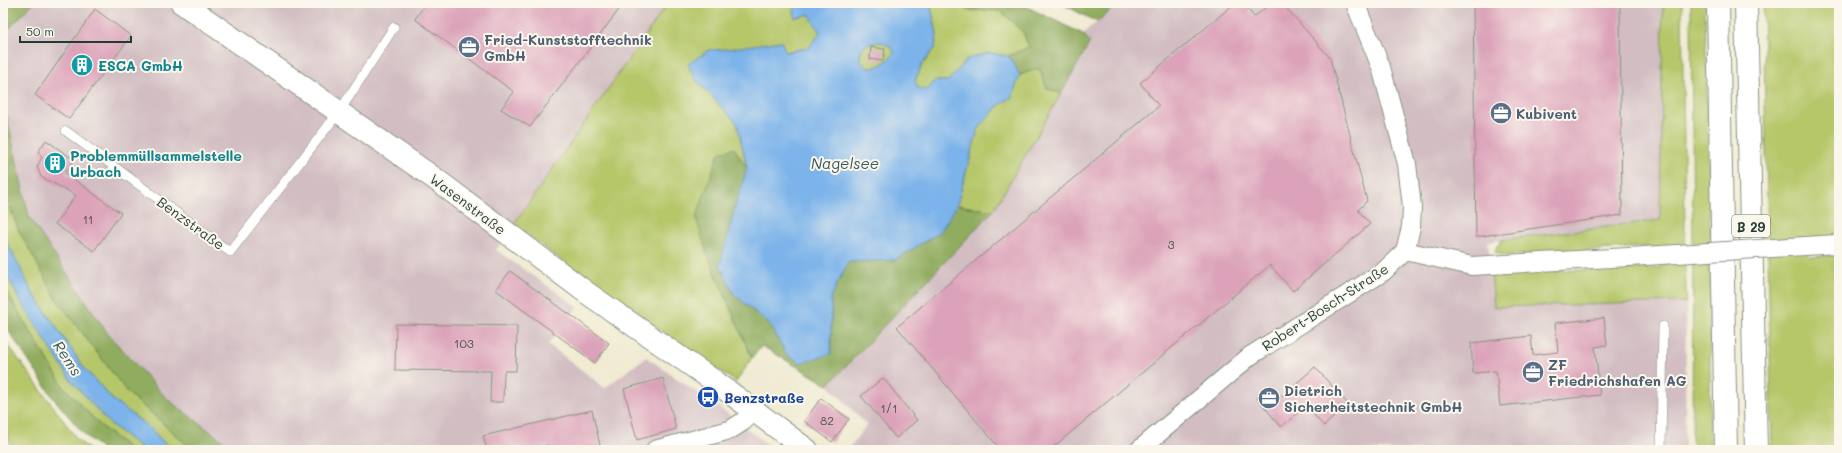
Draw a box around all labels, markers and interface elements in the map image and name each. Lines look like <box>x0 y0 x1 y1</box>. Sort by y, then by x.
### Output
scale bar <box>20 18 131 44</box>
text: 50 m <box>26 23 54 39</box>
place label: Fried-Kunststofftechnik GmbH <box>484 30 652 65</box>
office icon: Fried-Kunststofftechnik GmbH <box>456 34 482 60</box>
building icon: ESCA GmbH <box>69 52 95 78</box>
place label: ESCA GmbH <box>98 56 183 75</box>
office icon: Kubivent <box>1488 100 1514 126</box>
place label: Kubivent <box>1516 104 1577 123</box>
place label: Problemmüllsammelstelle Urbach <box>70 146 242 181</box>
building icon: Problemmüllsammelstelle Urbach <box>42 150 68 176</box>
water label: Nagelsee <box>811 153 879 173</box>
street label: Wasenstraße <box>426 169 510 239</box>
street label: Benzstraße <box>153 192 229 254</box>
house number: 11 <box>83 211 93 227</box>
road number: B 29 <box>1732 215 1770 237</box>
house number: 3 <box>1167 236 1175 252</box>
street label: Robert-Bosch-Straße <box>1258 259 1392 355</box>
house number: 103 <box>454 335 474 351</box>
water label: Rems <box>49 337 87 379</box>
place label: ZF Friedrichshafen AG <box>1548 355 1687 390</box>
office icon: ZF Friedrichshafen AG <box>1520 359 1546 385</box>
place label: Dietrich Sicherheitstechnik GmbH <box>1284 381 1463 416</box>
bus stop icon: Benzstraße <box>695 384 721 410</box>
office icon: Dietrich Sicherheitstechnik GmbH <box>1256 385 1282 411</box>
place label: Benzstraße <box>724 388 804 407</box>
house number: 1/1 <box>880 400 898 416</box>
house number: 82 <box>820 412 834 428</box>

